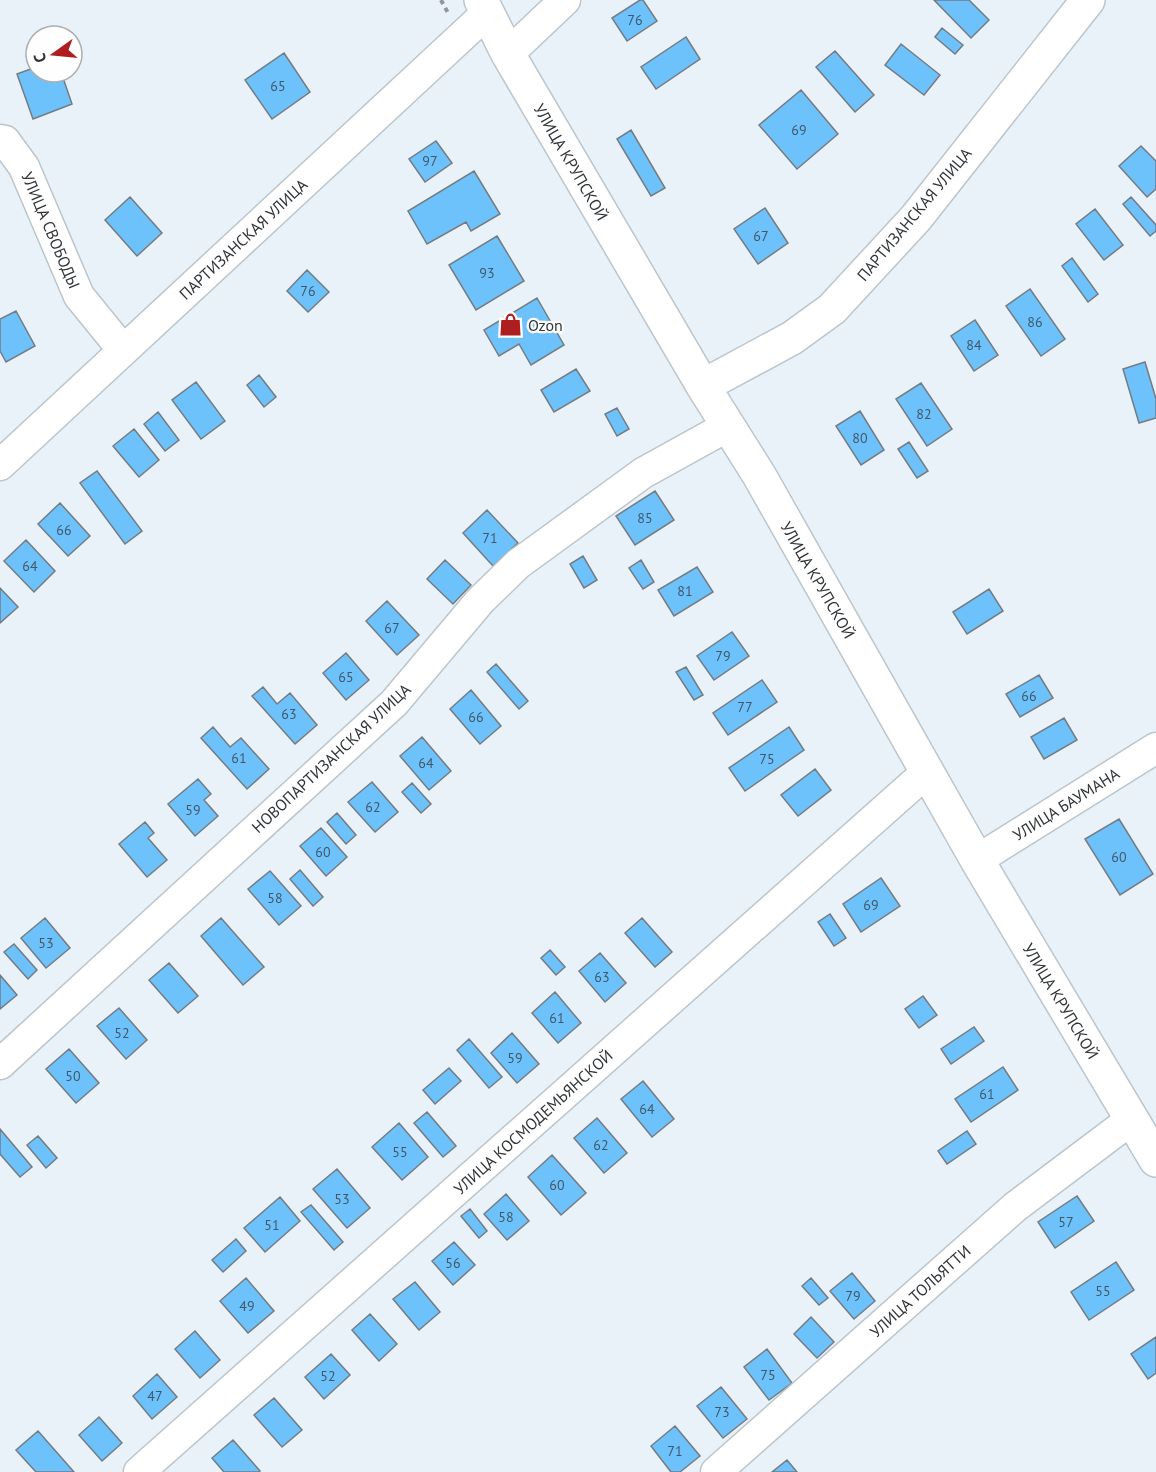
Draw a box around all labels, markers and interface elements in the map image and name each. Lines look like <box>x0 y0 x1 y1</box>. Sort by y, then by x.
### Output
house number: 76 <box>627 11 643 29</box>
north arrow <box>24 24 84 84</box>
text: С <box>29 51 50 65</box>
house number: 65 <box>270 77 286 95</box>
street label: УЛИЦА КРУПСКОЙ <box>529 100 613 224</box>
house number: 69 <box>791 121 807 139</box>
street label: ПАРТИЗАНСКАЯ УЛИЦА <box>852 143 976 285</box>
house number: 97 <box>422 152 438 170</box>
street label: УЛИЦА СВОБОДЫ <box>17 169 85 291</box>
street label: ПАРТИЗАНСКАЯ УЛИЦА <box>175 174 312 304</box>
house number: 67 <box>753 227 769 245</box>
house number: 93 <box>479 264 495 282</box>
house number: 76 <box>300 282 316 300</box>
shop icon: Ozon <box>497 312 523 338</box>
house number: 86 <box>1027 313 1043 331</box>
place label: Ozon <box>528 315 563 335</box>
house number: 84 <box>966 336 982 354</box>
house number: 82 <box>916 405 932 423</box>
house number: 80 <box>852 429 868 447</box>
house number: 85 <box>637 509 653 527</box>
street label: УЛИЦА КРУПСКОЙ <box>776 518 860 642</box>
house number: 66 <box>56 521 72 539</box>
house number: 71 <box>482 529 498 547</box>
house number: 64 <box>22 557 38 575</box>
house number: 81 <box>677 582 693 600</box>
house number: 67 <box>384 619 400 637</box>
house number: 79 <box>715 647 731 665</box>
house number: 65 <box>338 668 354 686</box>
street label: НОВОПАРТИЗАНСКАЯ УЛИЦА <box>247 679 415 837</box>
house number: 66 <box>1021 687 1037 705</box>
house number: 77 <box>737 698 753 716</box>
house number: 63 <box>281 705 297 723</box>
house number: 66 <box>468 708 484 726</box>
house number: 61 <box>231 749 247 767</box>
house number: 75 <box>759 750 775 768</box>
house number: 64 <box>418 754 434 772</box>
street label: УЛИЦА БАУМАНА <box>1009 763 1123 845</box>
house number: 62 <box>365 798 381 816</box>
house number: 59 <box>185 801 201 819</box>
house number: 60 <box>315 843 331 861</box>
house number: 60 <box>1111 848 1127 866</box>
house number: 58 <box>267 889 283 907</box>
house number: 69 <box>863 896 879 914</box>
house number: 53 <box>38 934 54 952</box>
street label: УЛИЦА КРУПСКОЙ <box>1019 940 1103 1062</box>
house number: 63 <box>594 968 610 986</box>
house number: 61 <box>549 1009 565 1027</box>
house number: 52 <box>114 1024 130 1042</box>
street label: УЛИЦА КОСМОДЕМЬЯНСКОЙ <box>449 1045 617 1199</box>
house number: 59 <box>507 1049 523 1067</box>
house number: 50 <box>65 1067 81 1085</box>
house number: 61 <box>979 1085 995 1103</box>
house number: 64 <box>639 1100 655 1118</box>
house number: 62 <box>593 1136 609 1154</box>
house number: 55 <box>392 1143 408 1161</box>
house number: 60 <box>549 1176 565 1194</box>
house number: 53 <box>334 1190 350 1208</box>
house number: 58 <box>498 1208 514 1226</box>
house number: 57 <box>1058 1213 1074 1231</box>
house number: 51 <box>264 1216 280 1234</box>
street label: УЛИЦА ТОЛЬЯТТИ <box>866 1241 974 1341</box>
house number: 56 <box>445 1254 461 1272</box>
house number: 55 <box>1095 1282 1111 1300</box>
house number: 79 <box>845 1287 861 1305</box>
house number: 49 <box>239 1297 255 1315</box>
house number: 75 <box>760 1366 776 1384</box>
house number: 52 <box>320 1367 336 1385</box>
house number: 47 <box>147 1387 163 1405</box>
house number: 73 <box>714 1403 730 1421</box>
house number: 71 <box>667 1442 683 1460</box>

